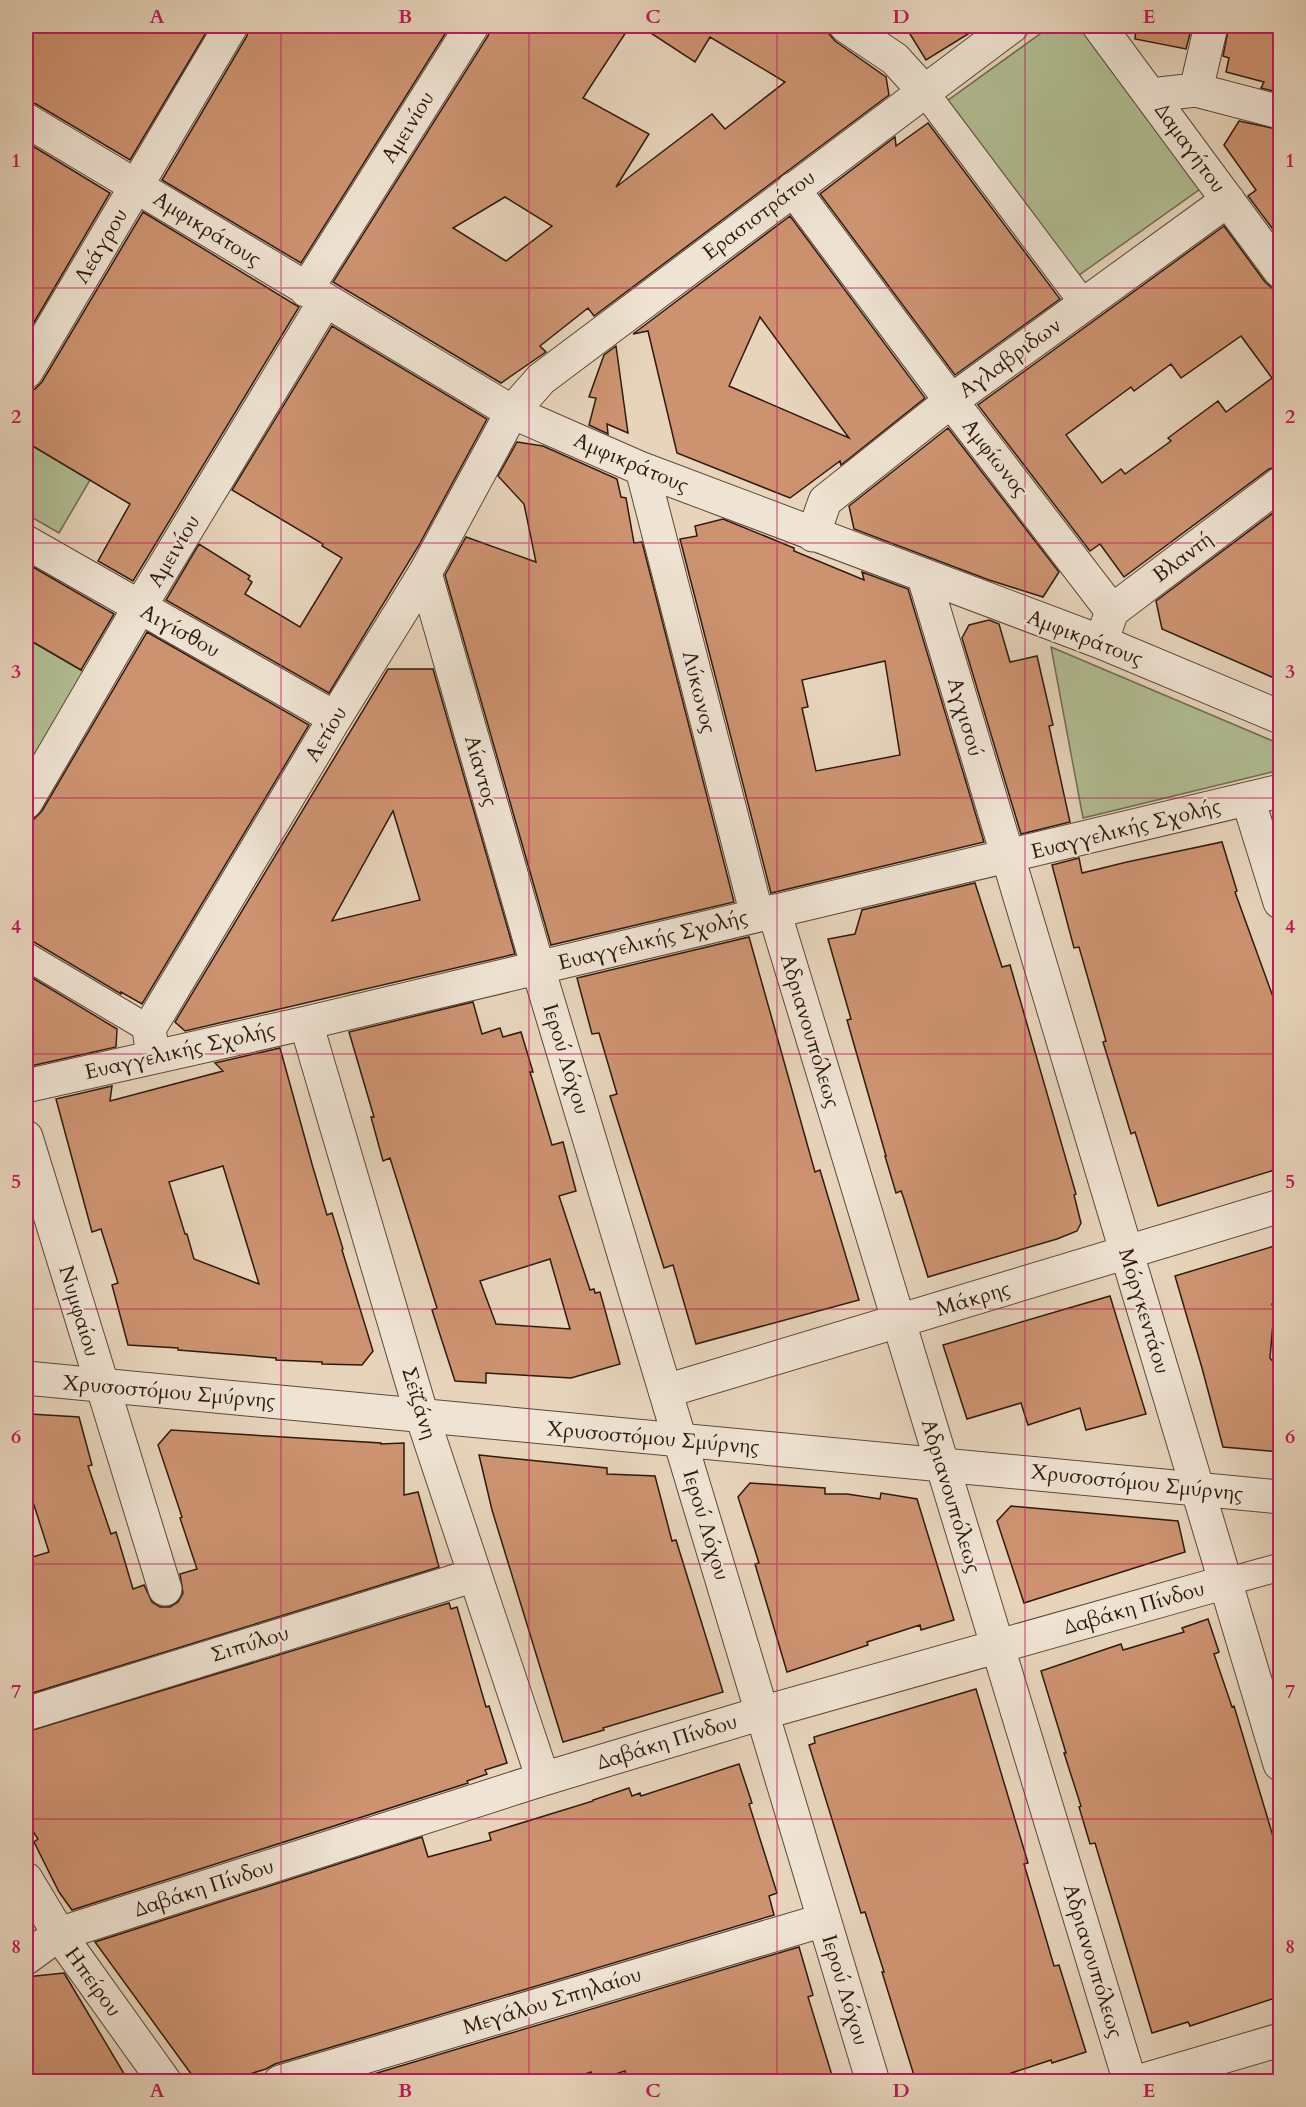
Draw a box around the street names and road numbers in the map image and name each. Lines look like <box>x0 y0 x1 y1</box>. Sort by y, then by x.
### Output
street label: Αμεινίου <box>375 85 441 169</box>
street label: Δαμαγήτου <box>1147 97 1233 199</box>
street label: Ερασιστράτου <box>697 163 821 267</box>
street label: Αμφικράτους <box>148 184 266 274</box>
street label: Λεάγρου <box>67 203 135 289</box>
street label: Αγλαβριδων <box>953 311 1067 405</box>
street label: Αμφίωνος <box>955 413 1035 503</box>
street label: Αμφικράτους <box>569 426 693 500</box>
street label: Αμεινίου <box>141 509 207 593</box>
street label: Βλαντή <box>1147 525 1219 589</box>
street label: Αιγίσθου <box>135 597 225 665</box>
street label: Αμφικράτους <box>1023 603 1147 673</box>
street label: Λύκωνος <box>675 648 723 736</box>
street label: Αγχισού <box>940 674 990 760</box>
street label: Αετίου <box>298 701 354 767</box>
street label: Αίαντος <box>457 732 505 810</box>
street label: Ευαγγελικής Σχολής <box>1028 791 1224 867</box>
street label: Ευαγγελικής Σχολής <box>555 902 751 978</box>
street label: Αδριανουπόλεως <box>773 950 847 1112</box>
street label: Ιερού Λόχου <box>535 1000 597 1118</box>
street label: Ευαγγελικής Σχολής <box>82 1015 278 1087</box>
street label: Μόργκεντάου <box>1111 1245 1177 1377</box>
street label: Νυμφαίου <box>51 1262 107 1360</box>
street label: Μάκρης <box>932 1274 1014 1324</box>
street label: Σεϊζάνη <box>394 1363 444 1443</box>
street label: Χρυσοστόμου Σμύρνης <box>61 1368 277 1416</box>
street label: Χρυσοστόμου Σμύρνης <box>545 1414 761 1462</box>
street label: Αδριανουπόλεως <box>914 1415 988 1577</box>
street label: Χρυσοστόμου Σμύρνης <box>1029 1457 1245 1509</box>
street label: Ιερού Λόχου <box>675 1466 737 1584</box>
street label: Δαβάκη Πίνδου <box>1060 1574 1208 1642</box>
street label: Σιπύλου <box>207 1618 293 1670</box>
street label: Δαβάκη Πίνδου <box>593 1707 741 1777</box>
street label: Δαβάκη Πίνδου <box>130 1852 278 1924</box>
street label: Αδριανουπόλεως <box>1056 1880 1130 2042</box>
street label: Ιερού Λόχου <box>814 1931 876 2049</box>
street label: Ηπείρου <box>58 1941 128 2023</box>
street label: Μεγάλου Σπηλαίου <box>459 1960 645 2042</box>

